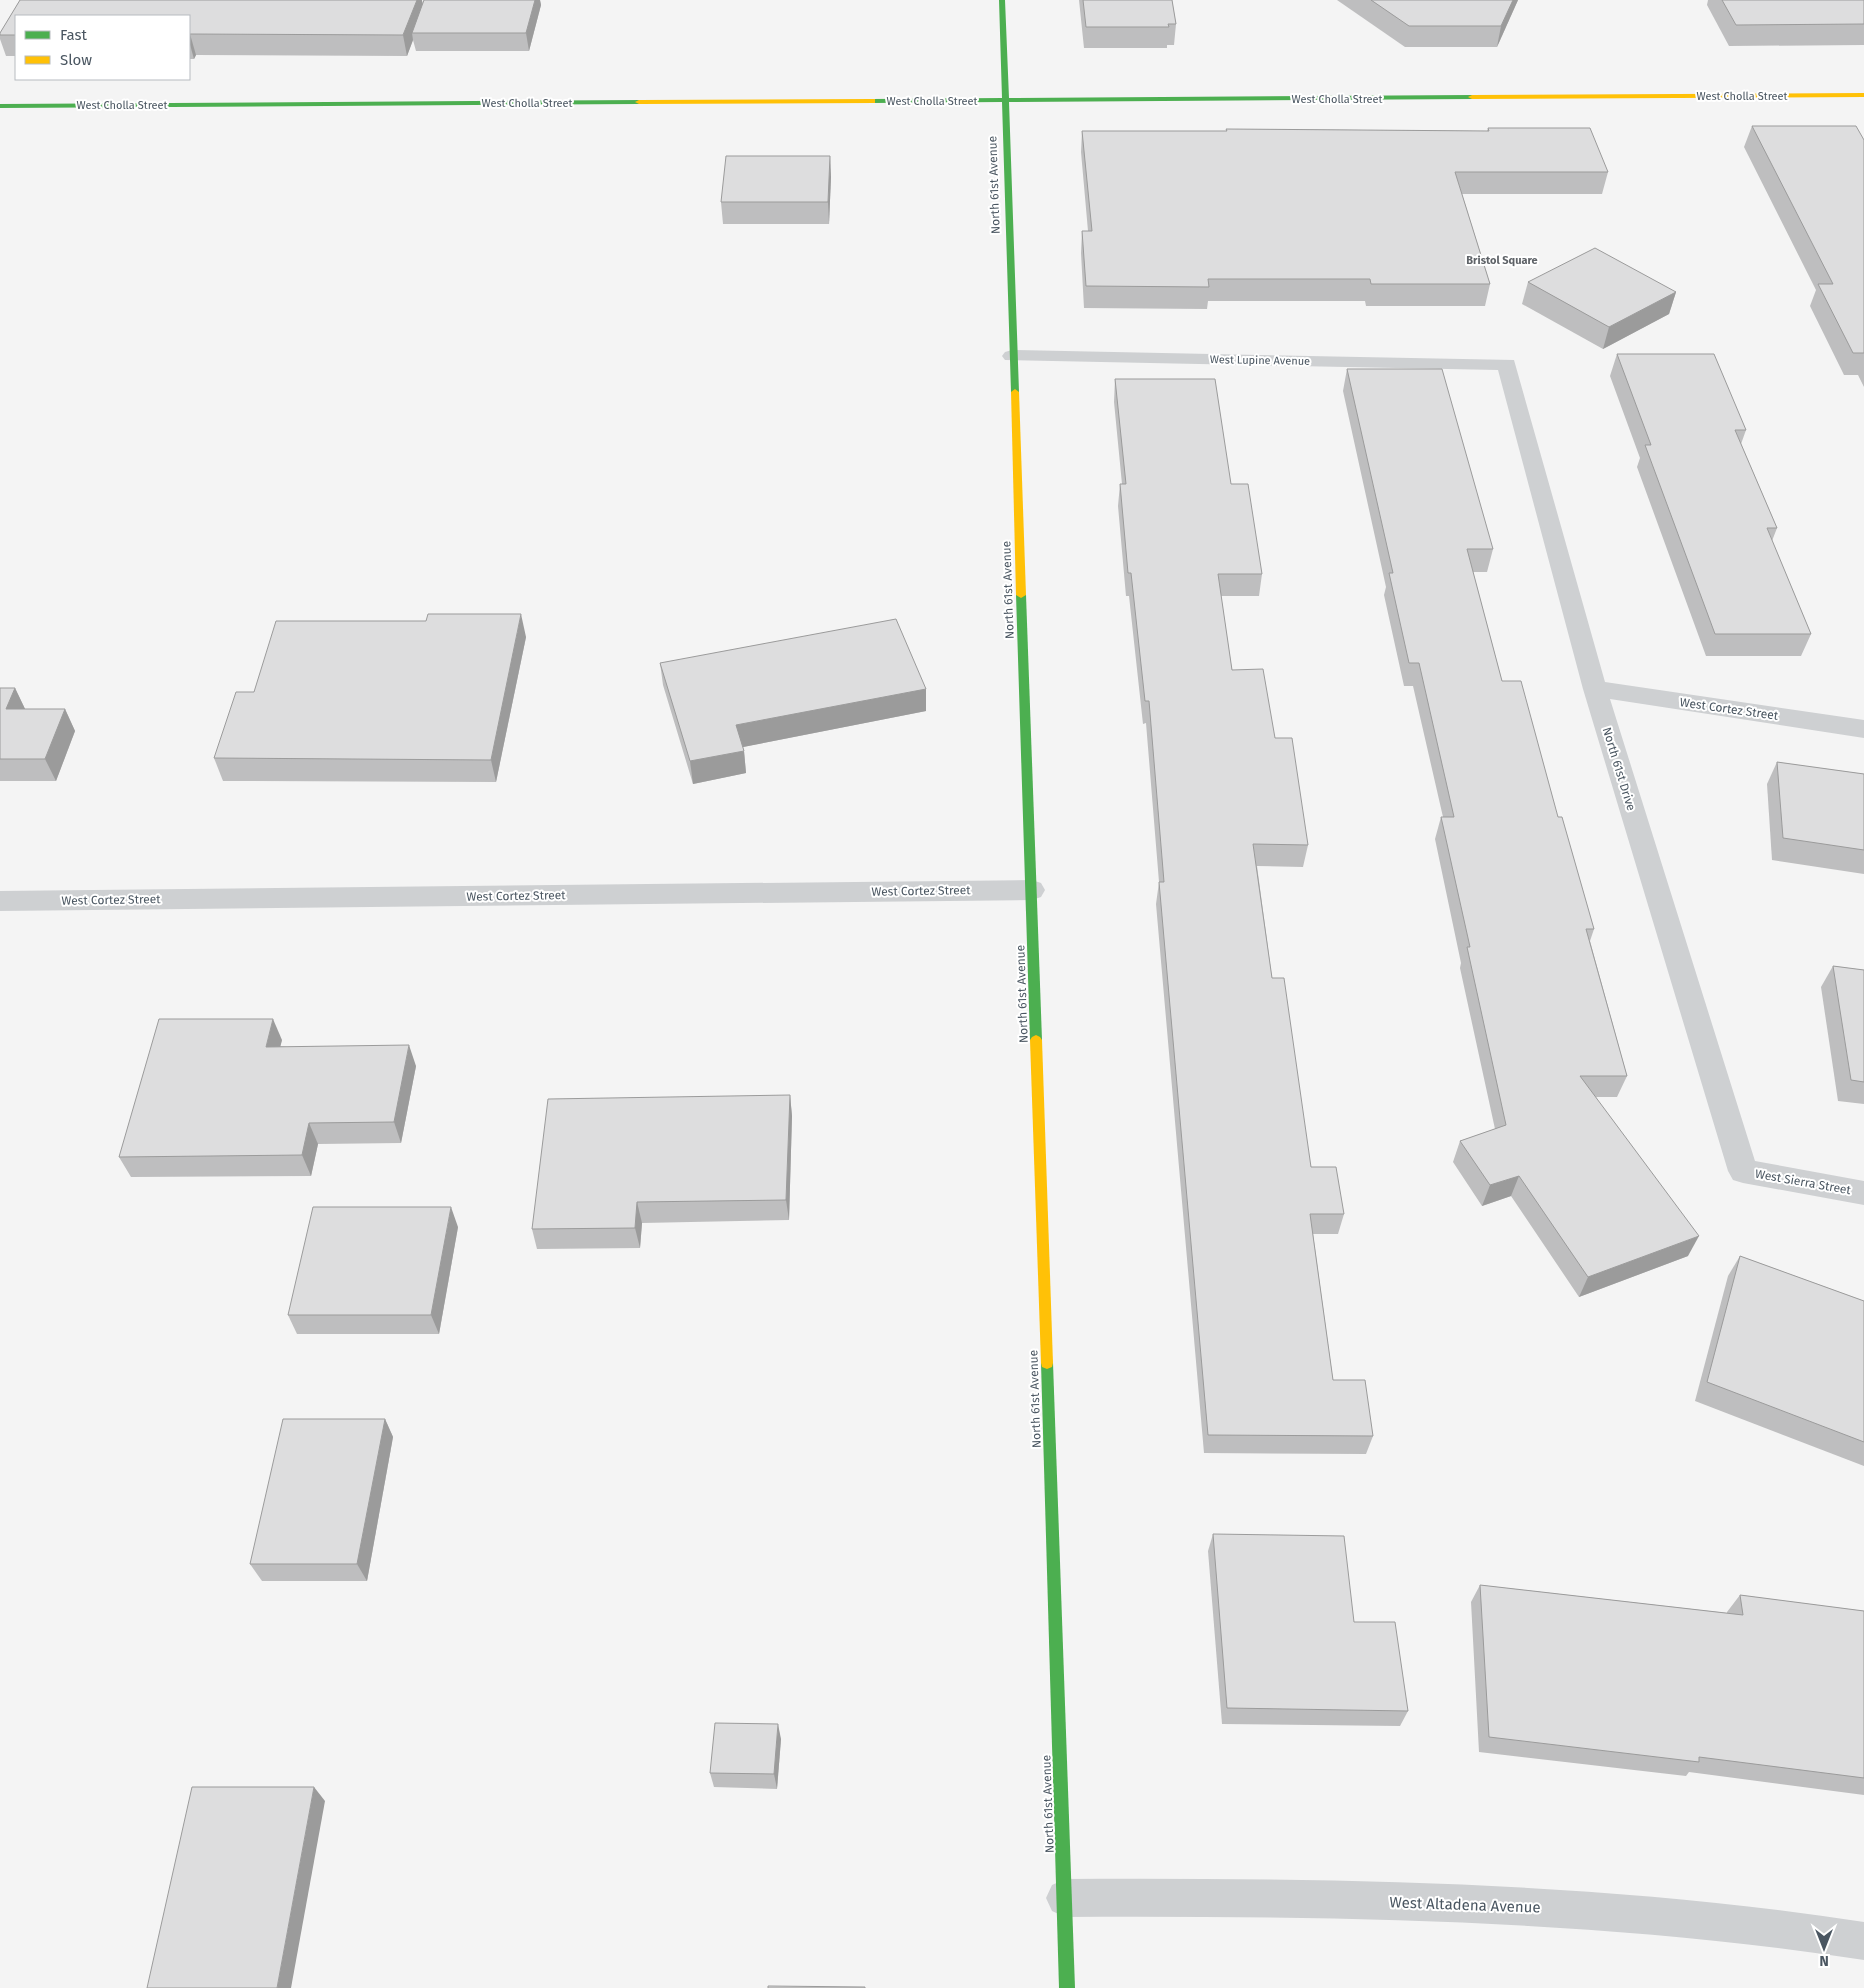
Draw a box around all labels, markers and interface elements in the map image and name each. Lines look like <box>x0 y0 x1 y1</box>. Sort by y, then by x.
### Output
legend <box>15 15 190 80</box>
text: Fast <box>60 26 87 44</box>
text: Slow <box>60 51 92 69</box>
street label: West Cholla Street <box>1696 90 1788 103</box>
street label: West Cholla Street <box>1291 93 1383 106</box>
street label: West Cholla Street <box>886 95 978 108</box>
street label: West Cholla Street <box>481 97 573 110</box>
street label: West Cholla Street <box>76 99 168 112</box>
street label: North 61st Avenue <box>985 136 1003 234</box>
district label: Bristol Square <box>1466 254 1538 267</box>
street label: West Lupine Avenue <box>1210 353 1310 368</box>
street label: North 61st Avenue <box>999 541 1017 639</box>
street label: West Cortez Street <box>1679 695 1780 723</box>
street label: North 61st Drive <box>1600 726 1638 812</box>
street label: West Cortez Street <box>871 883 971 899</box>
street label: West Cortez Street <box>466 888 566 904</box>
street label: West Cortez Street <box>61 892 161 908</box>
street label: North 61st Avenue <box>1013 945 1031 1043</box>
street label: West Sierra Street <box>1754 1167 1853 1197</box>
street label: North 61st Avenue <box>1026 1350 1044 1448</box>
street label: North 61st Avenue <box>1039 1755 1057 1853</box>
street label: West Altadena Avenue <box>1389 1893 1541 1917</box>
north arrow <box>1799 1923 1849 1973</box>
text: N <box>1819 1952 1829 1969</box>

